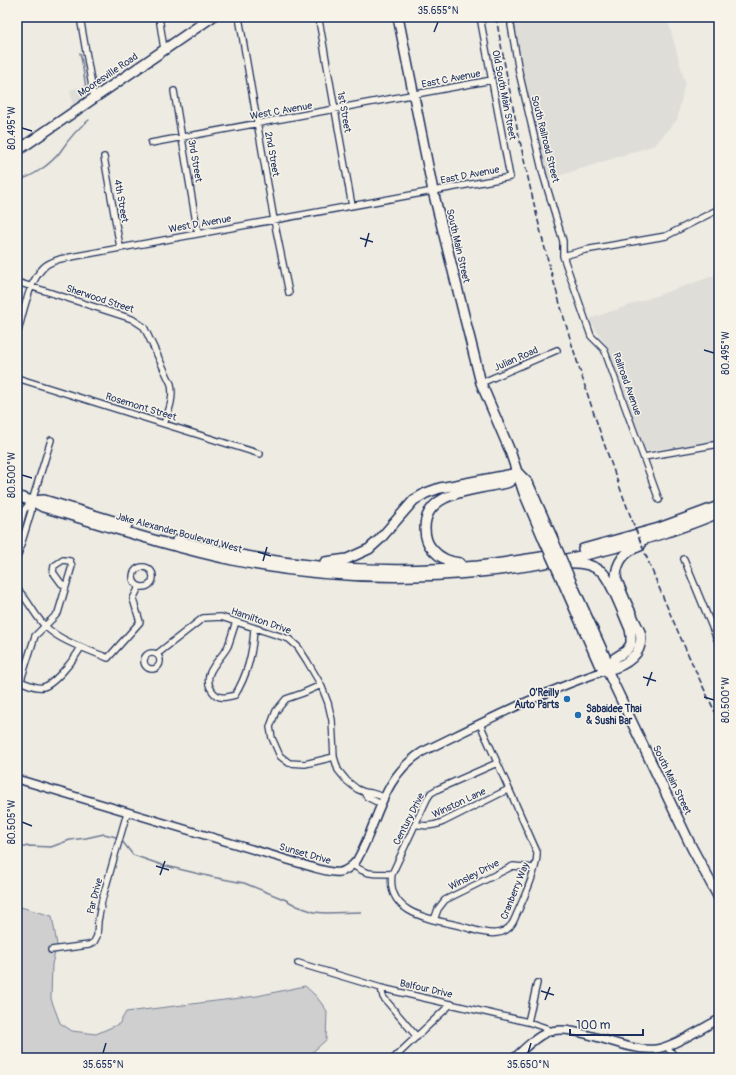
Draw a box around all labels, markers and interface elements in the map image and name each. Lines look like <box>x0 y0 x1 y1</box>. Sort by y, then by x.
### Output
text: 35.655°N <box>418 5 459 17</box>
street label: Old South Main Street <box>489 49 519 142</box>
street label: Mooresville Road <box>76 51 140 99</box>
street label: East C Avenue <box>421 67 481 91</box>
street label: 1st Street <box>334 90 354 135</box>
street label: South Railroad Street <box>528 94 562 185</box>
street label: West C Avenue <box>249 100 313 122</box>
text: 80.495°W <box>6 106 18 150</box>
street label: 2nd Street <box>262 131 282 178</box>
street label: 3rd Street <box>185 139 205 184</box>
street label: East D Avenue <box>440 163 501 187</box>
street label: 4th Street <box>111 178 131 225</box>
street label: South Main Street <box>444 208 473 285</box>
street label: West D Avenue <box>168 213 232 235</box>
street label: Sherwood Street <box>65 282 136 316</box>
text: 80.495°W <box>720 331 732 375</box>
street label: Julian Road <box>492 344 540 374</box>
street label: Railroad Avenue <box>610 351 644 417</box>
street label: Rosemont Street <box>104 391 179 424</box>
text: 80.500°W <box>6 452 18 498</box>
street label: Jake Alexander Boulevard West <box>115 510 244 556</box>
street label: Hamilton Drive <box>229 605 293 637</box>
text: 80.500°W <box>720 677 732 723</box>
place label: O'Reilly Auto Parts <box>514 687 560 711</box>
marker: O'Reilly Auto Parts <box>562 694 572 704</box>
place label: Sabaidee Thai & Sushi Bar <box>586 703 642 727</box>
marker: Sabaidee Thai & Sushi Bar <box>573 710 583 720</box>
street label: South Main Street <box>650 743 694 817</box>
street label: Winston Lane <box>430 785 488 821</box>
street label: Century Drive <box>391 791 427 847</box>
text: 80.505°W <box>6 799 18 844</box>
street label: Sunset Drive <box>278 841 332 867</box>
street label: Winsley Drive <box>447 857 501 893</box>
street label: Cranberry Way <box>498 860 532 921</box>
street label: Par Drive <box>85 877 105 915</box>
street label: Balfour Drive <box>399 977 454 1001</box>
scale bar <box>570 1011 643 1037</box>
text: 100 m <box>576 1018 611 1033</box>
text: 35.655°N <box>83 1059 124 1071</box>
text: 35.650°N <box>507 1059 549 1071</box>

